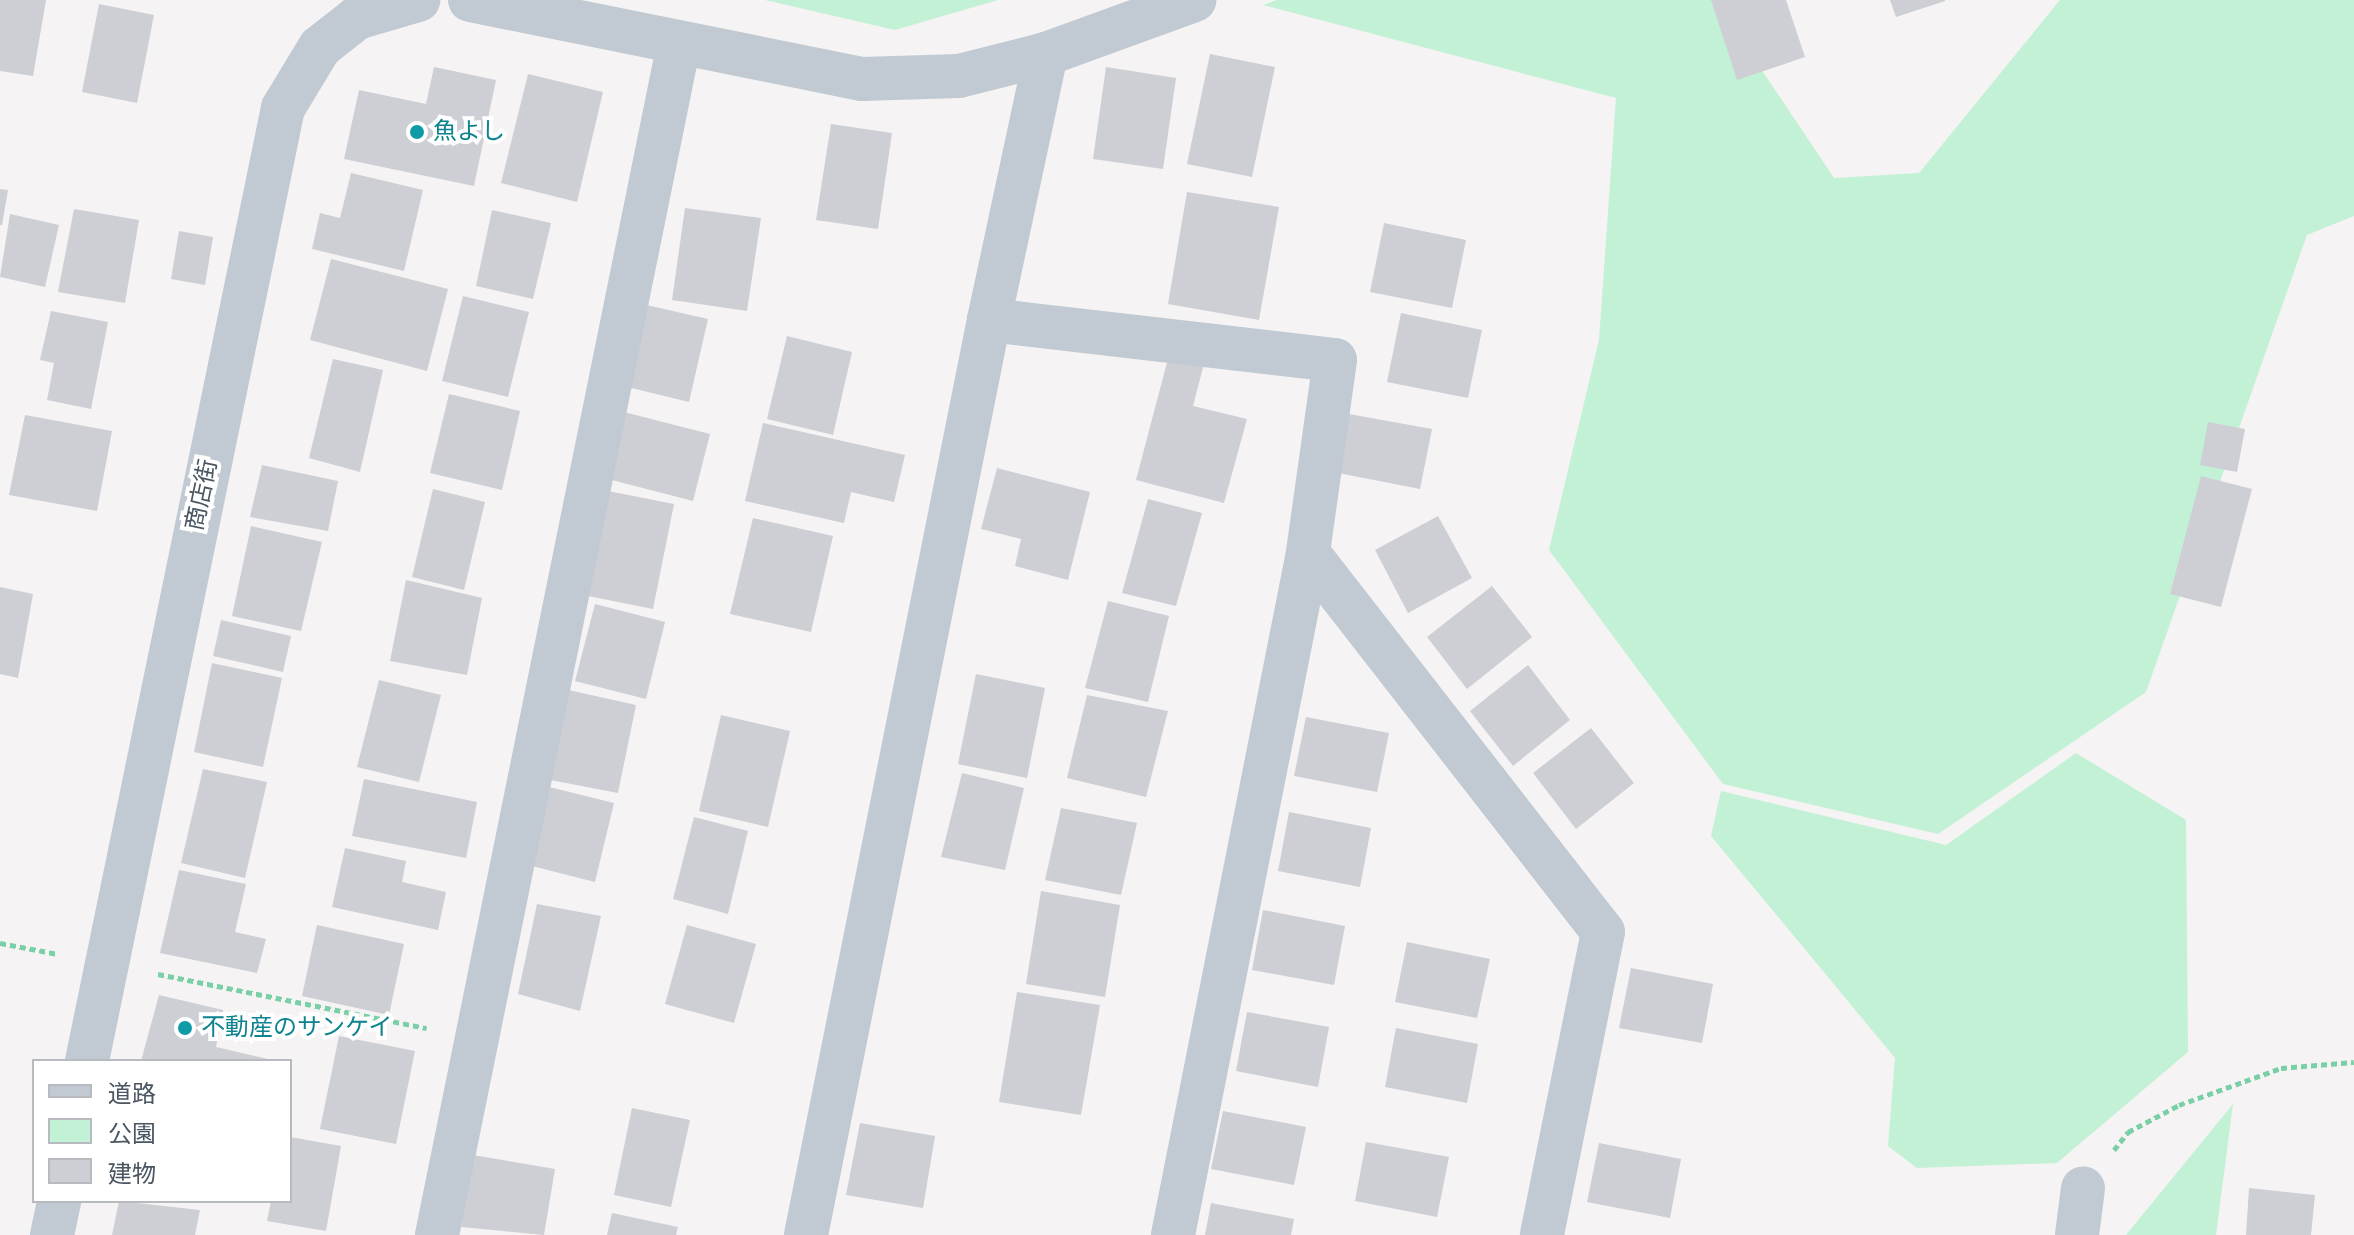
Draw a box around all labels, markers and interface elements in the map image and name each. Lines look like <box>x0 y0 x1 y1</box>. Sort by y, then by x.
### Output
place label: 魚よし <box>433 118 505 146</box>
marker: 魚よし <box>408 123 426 141</box>
street label: 商店街 <box>180 457 224 533</box>
place label: 不動産のサンケイ <box>201 1014 393 1042</box>
marker: 不動産のサンケイ <box>176 1019 194 1037</box>
legend <box>32 1059 292 1203</box>
text: 道路 <box>108 1080 156 1108</box>
text: 公園 <box>108 1120 156 1148</box>
text: 建物 <box>108 1160 156 1188</box>

